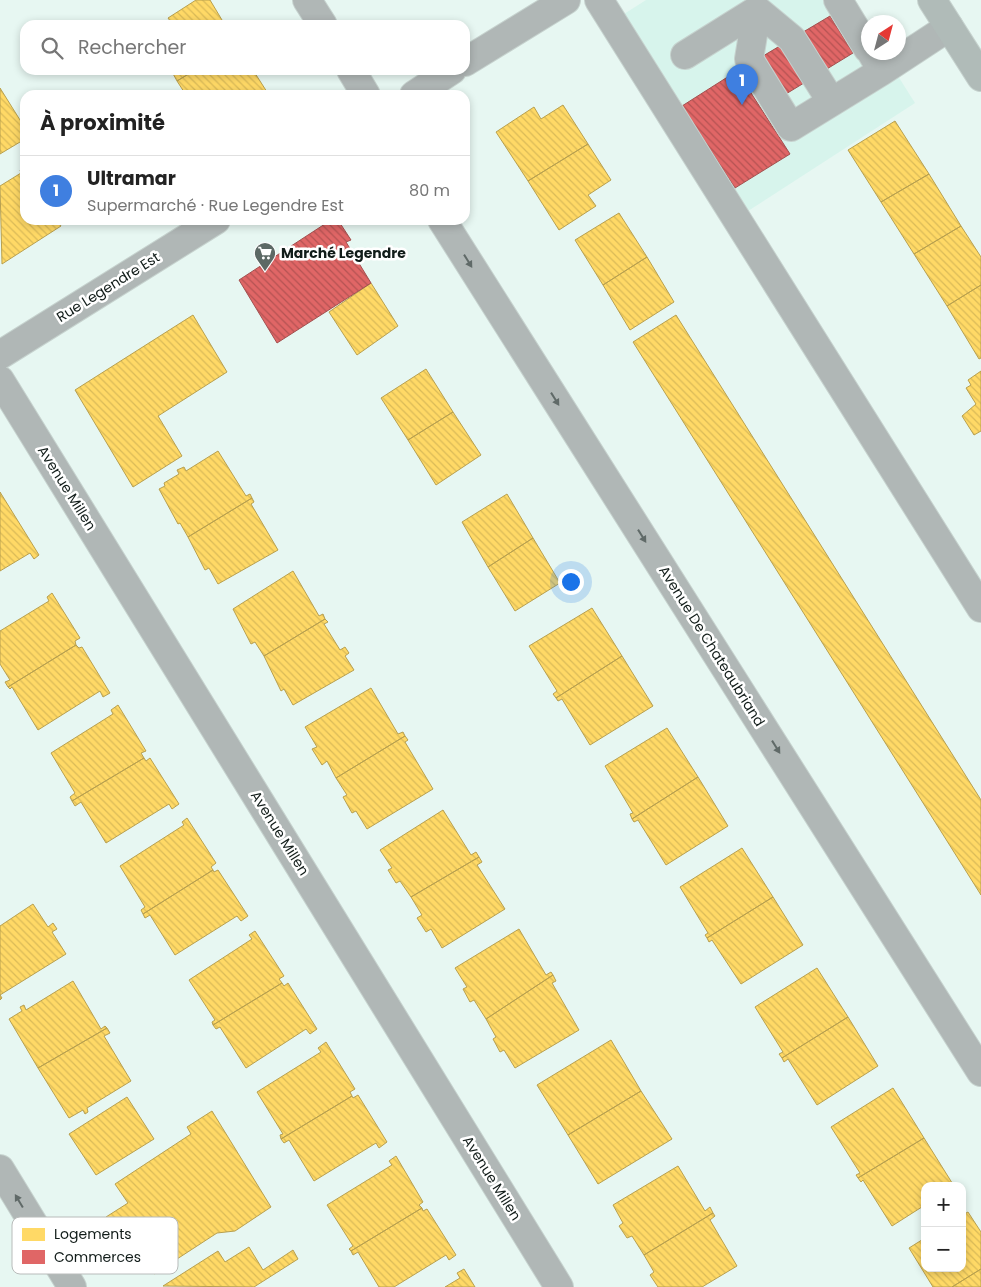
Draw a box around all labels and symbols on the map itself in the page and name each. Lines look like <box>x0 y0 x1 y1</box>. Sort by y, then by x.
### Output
north arrow <box>861 15 906 60</box>
pin: 1 <box>726 64 758 105</box>
supermarket icon: Marché Legendre <box>253 241 277 272</box>
place label: Marché Legendre <box>281 243 406 263</box>
street label: Rue Legendre Est <box>52 247 164 327</box>
one-way arrow <box>464 255 473 268</box>
one-way arrow <box>551 392 560 405</box>
street label: Avenue Millen <box>33 442 101 534</box>
one-way arrow <box>637 529 647 543</box>
street label: Avenue De Chateaubriand <box>654 562 770 730</box>
your location <box>558 569 584 595</box>
one-way arrow <box>771 741 780 754</box>
street label: Avenue Millen <box>246 787 314 879</box>
street label: Avenue Millen <box>458 1132 526 1224</box>
one-way arrow <box>15 1194 24 1207</box>
legend <box>12 1217 178 1274</box>
text: Logements <box>54 1224 132 1244</box>
text: Commerces <box>54 1247 141 1267</box>

